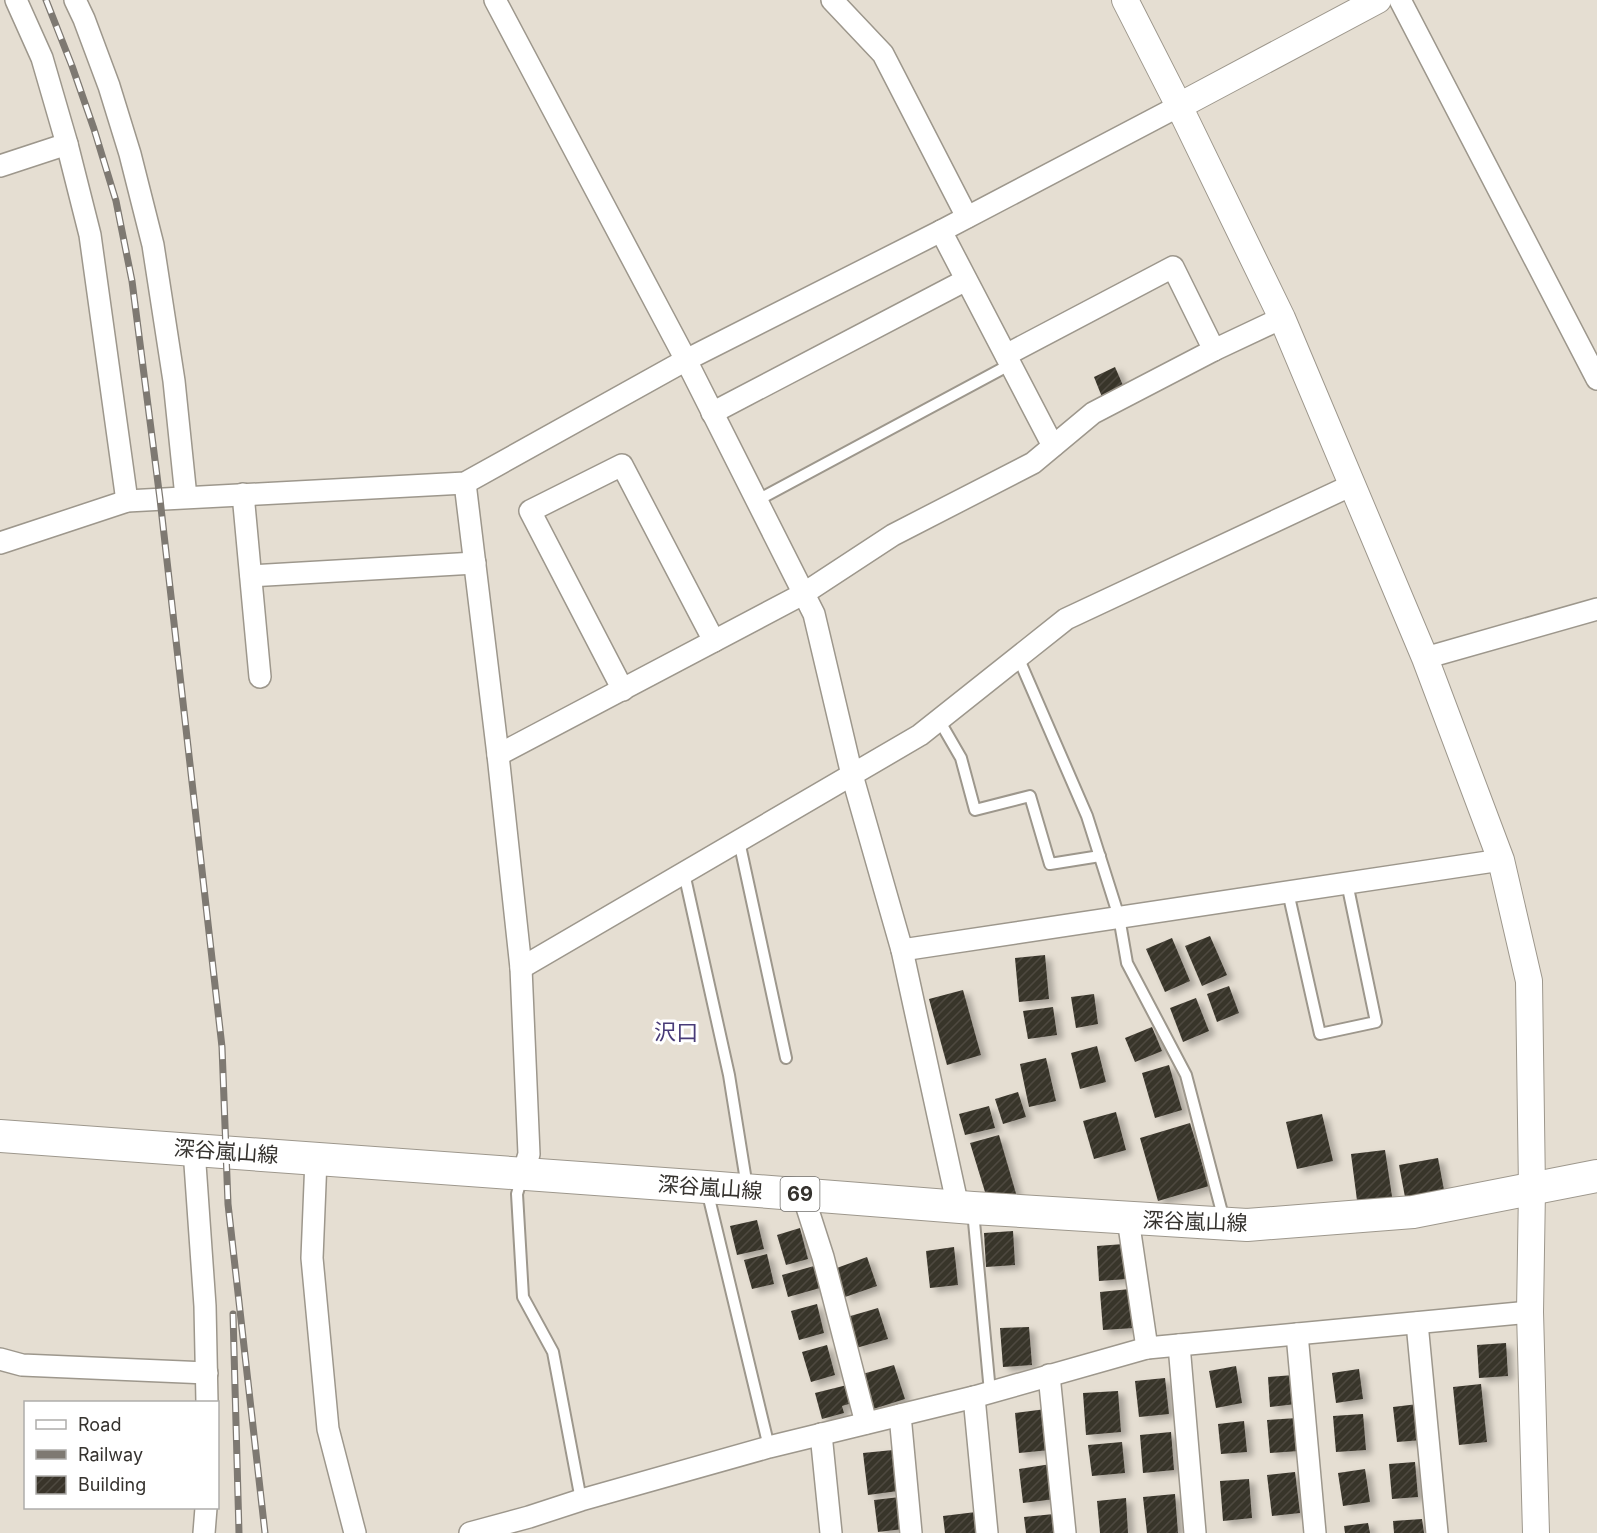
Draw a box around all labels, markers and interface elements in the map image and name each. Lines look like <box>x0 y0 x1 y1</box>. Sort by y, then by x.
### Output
district label: 沢口 <box>654 1019 698 1045</box>
street label: 深谷嵐山線 <box>173 1135 279 1168</box>
street label: 深谷嵐山線 <box>657 1171 763 1204</box>
road number: 69 <box>780 1177 820 1211</box>
street label: 深谷嵐山線 <box>1142 1207 1248 1236</box>
legend <box>24 1401 219 1509</box>
text: Road <box>78 1414 121 1435</box>
text: Railway <box>78 1444 143 1465</box>
text: Building <box>78 1474 146 1495</box>

